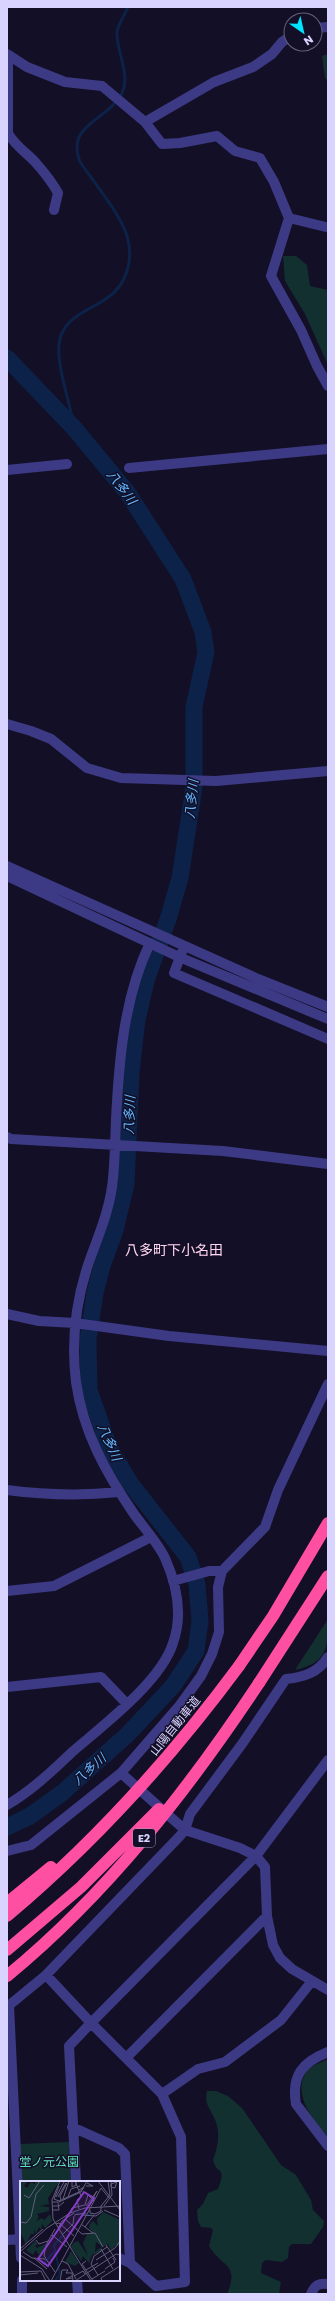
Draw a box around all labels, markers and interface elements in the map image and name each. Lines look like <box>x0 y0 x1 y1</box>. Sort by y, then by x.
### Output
north arrow <box>283 12 323 52</box>
text: N <box>301 31 316 49</box>
water label: 八多川 <box>102 466 142 510</box>
water label: 八多川 <box>180 777 203 819</box>
water label: 八多川 <box>119 1093 140 1135</box>
district label: 八多町下小名田 <box>125 1240 223 1260</box>
water label: 八多川 <box>93 1421 127 1466</box>
street label: 山陽自動車道 <box>145 1692 204 1759</box>
water label: 八多川 <box>68 1748 112 1789</box>
road number: E2 <box>133 1829 155 1847</box>
park label: 堂ノ元公園 <box>19 2153 79 2170</box>
inset map <box>20 2181 120 2281</box>

